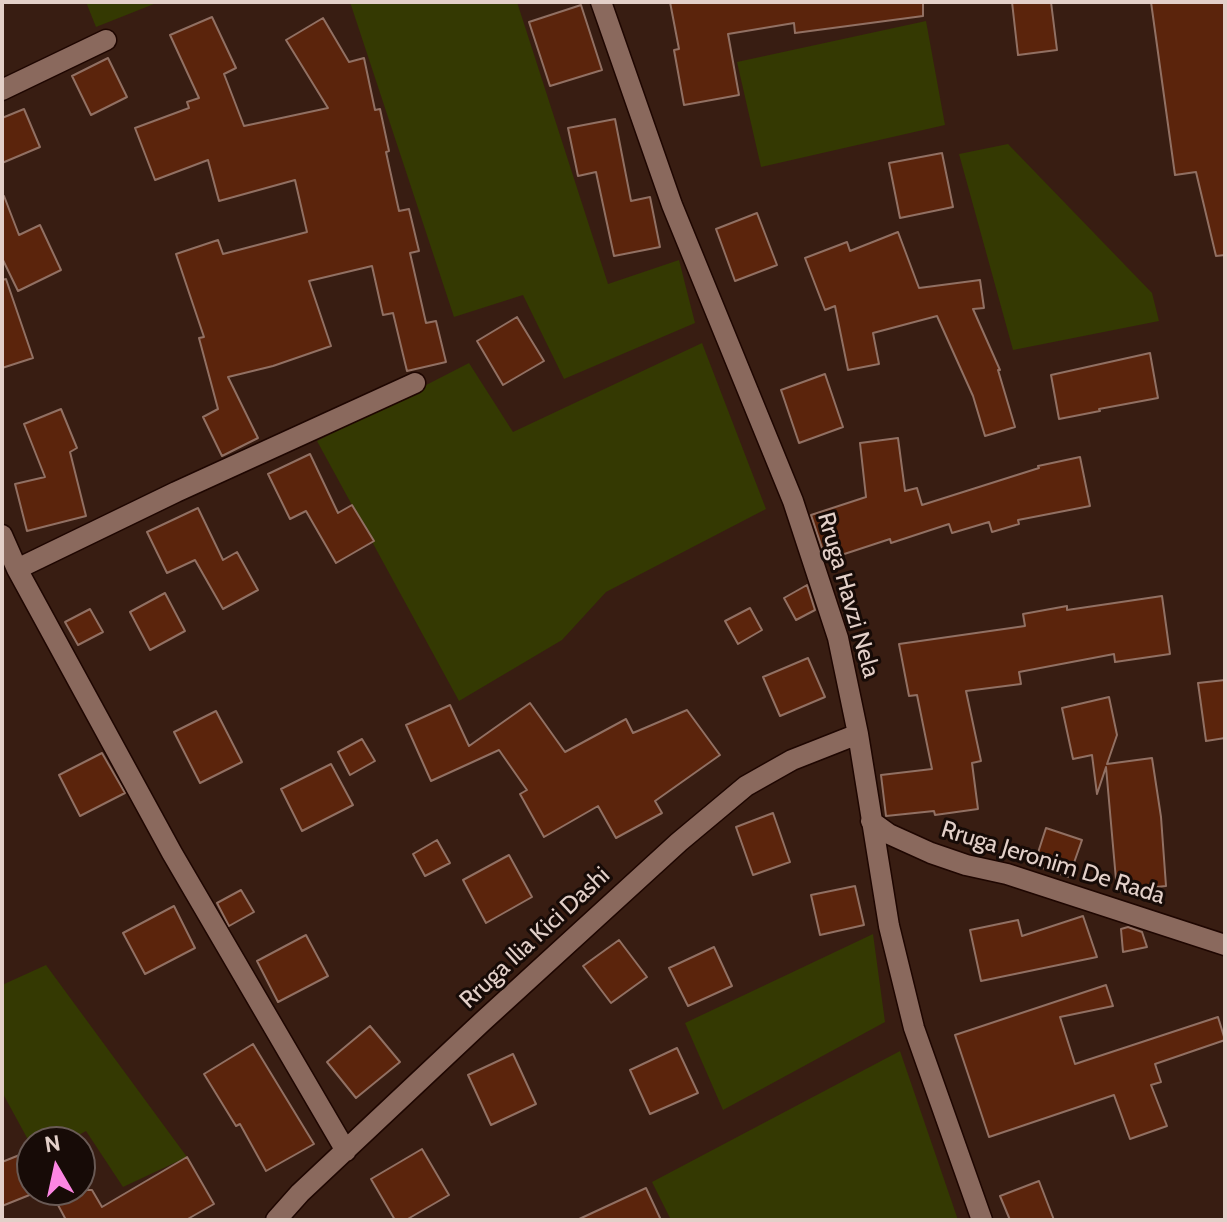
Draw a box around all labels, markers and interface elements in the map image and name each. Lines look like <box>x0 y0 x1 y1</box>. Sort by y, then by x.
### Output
street label: Rruga Havzi Nela <box>811 509 885 681</box>
street label: Rruga Jeronim De Rada <box>938 815 1168 911</box>
street label: Rruga Ilia Kici Dashi <box>454 861 616 1015</box>
north arrow <box>16 1126 96 1206</box>
text: N <box>43 1129 62 1158</box>

